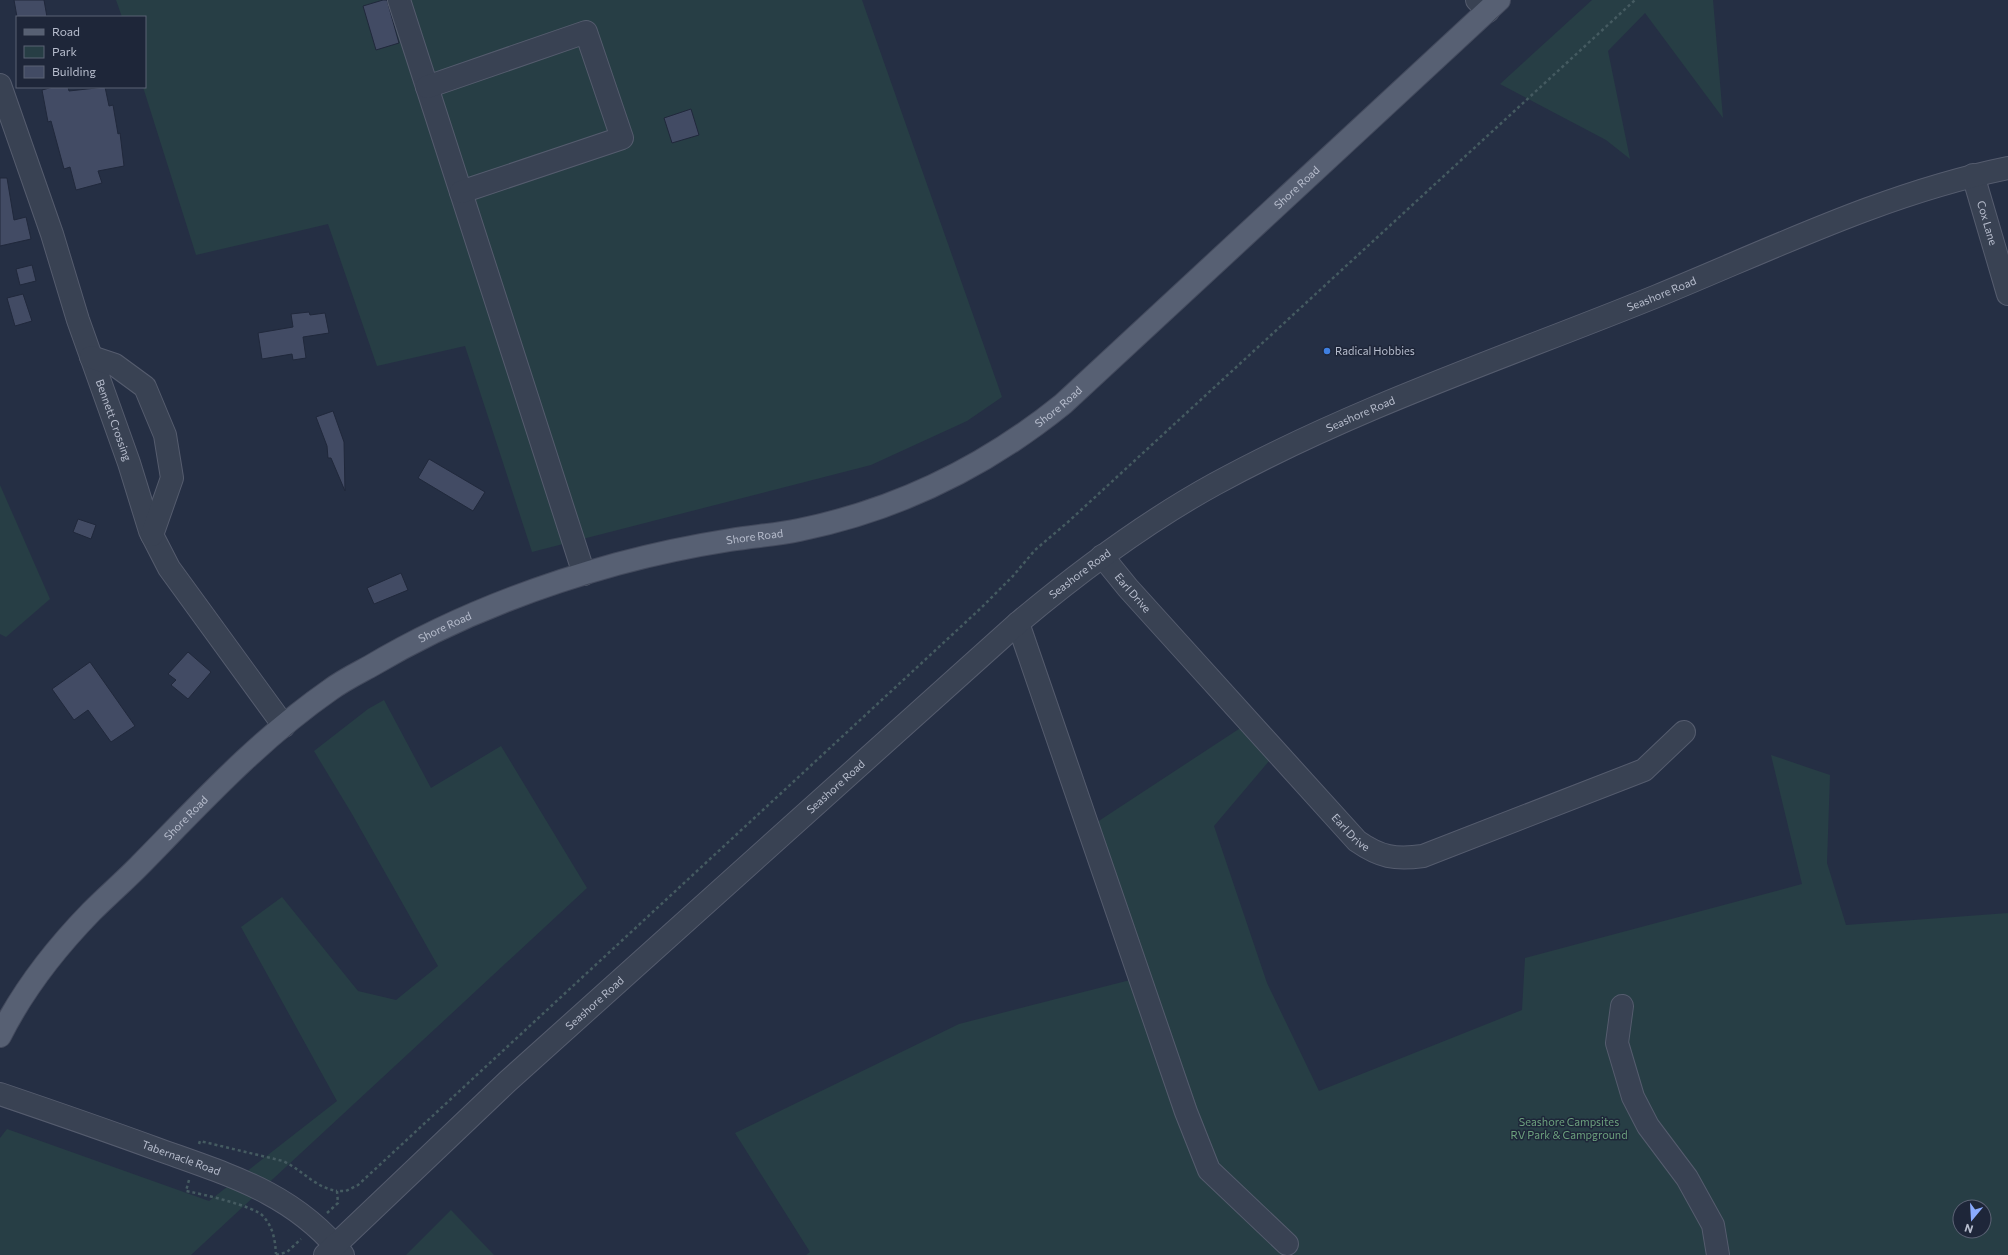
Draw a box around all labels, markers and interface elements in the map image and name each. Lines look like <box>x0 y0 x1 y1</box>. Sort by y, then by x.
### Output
legend <box>16 16 146 88</box>
text: Road <box>52 24 80 38</box>
text: Park <box>52 44 78 58</box>
text: Building <box>52 64 96 78</box>
street label: Shore Road <box>1271 163 1322 211</box>
street label: Cox Lane <box>1975 199 2000 247</box>
street label: Seashore Road <box>1625 274 1698 313</box>
place label: Radical Hobbies <box>1335 344 1415 357</box>
marker: Radical Hobbies <box>1322 346 1332 356</box>
street label: Bennett Crossing <box>94 377 135 463</box>
street label: Shore Road <box>1032 383 1084 430</box>
street label: Seashore Road <box>1324 393 1397 434</box>
street label: Shore Road <box>725 526 784 547</box>
street label: Seashore Road <box>1046 546 1113 601</box>
street label: Earl Drive <box>1112 570 1154 615</box>
street label: Shore Road <box>416 609 473 645</box>
street label: Seashore Road <box>804 757 867 816</box>
street label: Shore Road <box>161 793 210 843</box>
street label: Earl Drive <box>1329 811 1372 854</box>
street label: Seashore Road <box>563 973 626 1032</box>
park label: Seashore Campsites RV Park & Campground <box>1510 1115 1628 1141</box>
street label: Tabernacle Road <box>140 1137 223 1177</box>
north arrow <box>1952 1199 1992 1239</box>
text: N <box>1963 1222 1975 1236</box>

